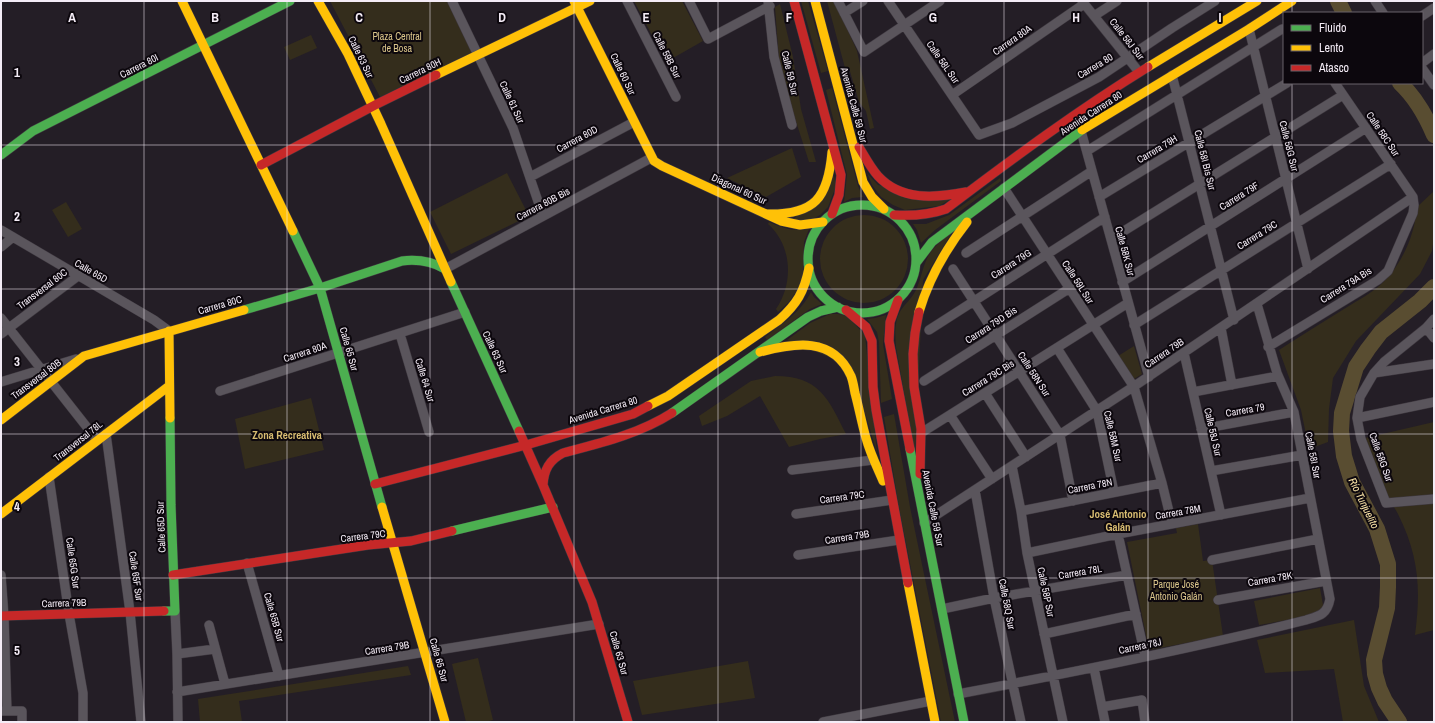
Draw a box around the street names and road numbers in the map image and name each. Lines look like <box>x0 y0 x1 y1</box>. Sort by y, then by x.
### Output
street label: Calle 58J Sur <box>1107 16 1147 63</box>
street label: Carrera 80A <box>990 22 1034 58</box>
street label: Calle 59B Sur <box>650 30 684 81</box>
street label: Calle 63 Sur <box>345 34 377 80</box>
street label: Calle 58L Sur <box>924 38 963 86</box>
street label: Calle 59 Sur <box>779 50 801 97</box>
street label: Carrera 80 <box>1075 50 1116 82</box>
street label: Carrera 80I <box>118 51 160 81</box>
street label: Calle 60 Sur <box>607 51 639 97</box>
street label: Carrera 80H <box>397 55 443 87</box>
street label: Avenida Calle 59 Sur <box>837 65 870 144</box>
street label: Calle 61 Sur <box>497 79 528 125</box>
street label: Avenida Carrera 80 <box>1057 88 1125 138</box>
street label: Calle 58C Sur <box>1363 109 1403 159</box>
street label: Calle 58G Sur <box>1276 119 1302 173</box>
street label: Carrera 80D <box>554 123 600 155</box>
street label: Calle 58I Bis Sur <box>1191 129 1219 192</box>
street label: Carrera 79H <box>1134 132 1180 166</box>
street label: Diagonal 60 Sur <box>709 171 769 208</box>
street label: Carrera 79F <box>1217 179 1261 213</box>
street label: Carrera 80B Bis <box>514 184 572 224</box>
street label: Carrera 79C <box>1234 217 1280 252</box>
street label: Calle 58K Sur <box>1112 225 1138 277</box>
street label: Carrera 79G <box>988 246 1034 282</box>
street label: Calle 65D <box>72 256 110 286</box>
street label: Calle 59L Sur <box>1059 258 1097 306</box>
street label: Carrera 79A Bis <box>1318 264 1374 306</box>
street label: Transversal 80C <box>14 266 70 312</box>
street label: Carrera 80C <box>197 293 244 317</box>
street label: Carrera 79D Bis <box>963 303 1019 347</box>
street label: Calle 65 Sur <box>337 326 362 373</box>
street label: Calle 63 Sur <box>480 329 511 375</box>
street label: Carrera 79B <box>1142 335 1187 371</box>
street label: Carrera 80A <box>282 339 329 365</box>
street label: Calle 58N Sur <box>1015 349 1053 399</box>
street label: Transversal 80B <box>8 356 64 402</box>
street label: Calle 64 Sur <box>412 357 438 404</box>
street label: Carrera 79C Bis <box>959 357 1017 399</box>
street label: Avenida Carrera 80 <box>566 393 639 427</box>
street label: Carrera 79 <box>1225 400 1266 420</box>
street label: Calle 58J Sur <box>1201 407 1225 458</box>
street label: Calle 58M Sur <box>1101 409 1125 463</box>
street label: Transversal 78L <box>51 418 105 464</box>
street label: Calle 58I Sur <box>1302 430 1324 480</box>
street label: Calle 58G Sur <box>1366 431 1396 484</box>
street label: Avenida Calle 59 Sur <box>919 468 947 547</box>
street label: Carrera 78N <box>1067 475 1113 497</box>
street label: Carrera 79C <box>819 487 865 507</box>
street label: Calle 65D Sur <box>154 501 168 553</box>
street label: Carrera 78M <box>1154 502 1202 522</box>
street label: Carrera 79C <box>340 527 386 545</box>
street label: Carrera 79B <box>824 527 871 547</box>
street label: Calle 65G Sur <box>63 537 83 590</box>
street label: Calle 65F Sur <box>126 550 146 602</box>
street label: Carrera 78L <box>1057 562 1103 582</box>
street label: Calle 58P Sur <box>1034 566 1058 618</box>
street label: Carrera 78K <box>1247 569 1294 589</box>
street label: Calle 58Q Sur <box>996 577 1018 631</box>
street label: Calle 65B Sur <box>261 591 287 643</box>
street label: Carrera 79B <box>41 596 87 610</box>
street label: Calle 63 Sur <box>607 630 632 677</box>
street label: Carrera 78J <box>1117 635 1163 657</box>
street label: Calle 65 Sur <box>427 637 452 684</box>
street label: Carrera 79B <box>364 638 411 658</box>

